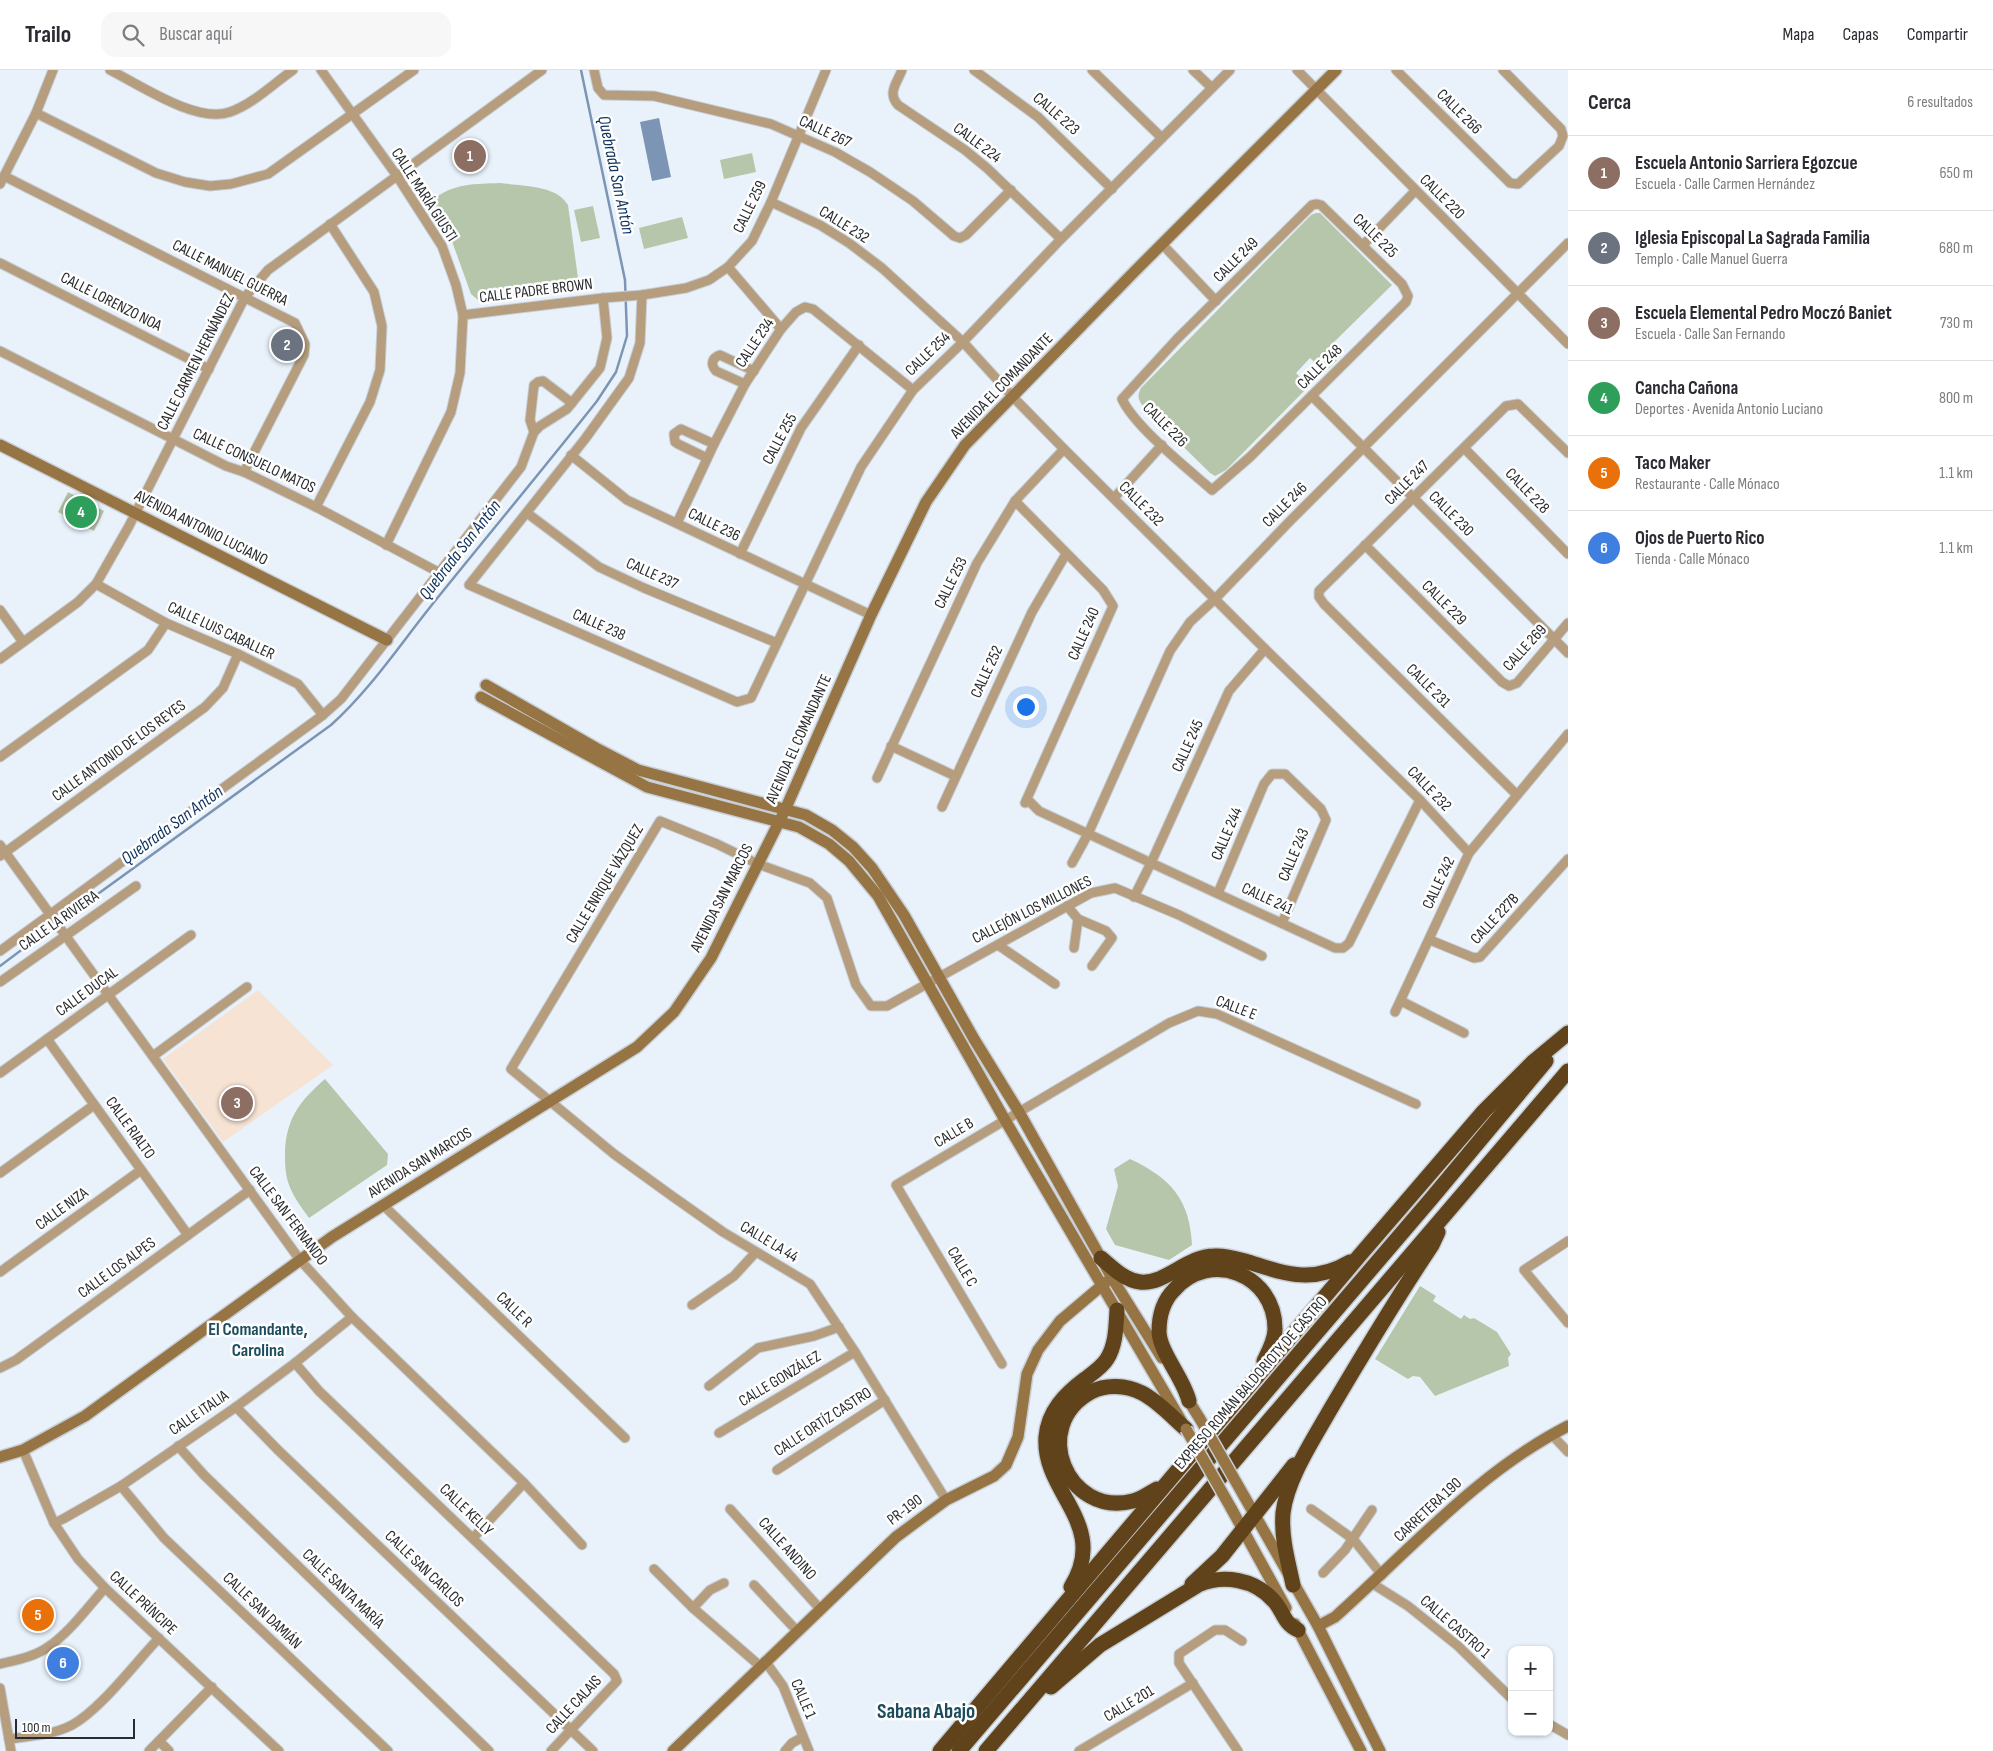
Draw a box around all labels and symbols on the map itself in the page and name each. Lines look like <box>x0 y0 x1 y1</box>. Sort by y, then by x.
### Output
street label: CALLE 266 <box>1432 85 1486 139</box>
street label: CALLE 223 <box>1029 89 1083 139</box>
street label: CALLE 267 <box>796 112 855 153</box>
water label: Quebrada San Antón <box>593 114 639 237</box>
street label: CALLE 224 <box>949 119 1005 167</box>
pin: 1 <box>454 137 486 175</box>
street label: CALLE MARÍA GIUSTI <box>387 145 461 245</box>
street label: CALLE 220 <box>1416 171 1468 223</box>
street label: CALLE 259 <box>729 178 771 236</box>
street label: CALLE 232 <box>815 202 873 248</box>
street label: CALLE 225 <box>1349 210 1401 262</box>
street label: CALLE 249 <box>1210 234 1262 286</box>
street label: CALLE MANUEL GUERRA <box>169 236 291 310</box>
street label: CALLE LORENZO NOA <box>57 268 165 336</box>
street label: CALLE PADRE BROWN <box>478 275 594 307</box>
street label: CALLE CARMEN HERNÁNDEZ <box>153 290 239 434</box>
street label: CALLE 234 <box>732 314 779 371</box>
pin: 2 <box>271 326 303 364</box>
street label: CALLE 254 <box>901 328 955 380</box>
street label: AVENIDA EL COMANDANTE <box>946 329 1057 443</box>
street label: CALLE 248 <box>1294 341 1346 393</box>
street label: CALLE 226 <box>1139 399 1191 451</box>
street label: CALLE 255 <box>759 410 801 468</box>
street label: CALLE CONSUELO MATOS <box>190 424 319 498</box>
street label: CALLE 247 <box>1381 456 1434 509</box>
street label: CALLE 228 <box>1501 464 1553 518</box>
street label: CALLE 232 <box>1115 478 1167 530</box>
street label: CALLE 246 <box>1259 479 1311 531</box>
street label: AVENIDA ANTONIO LUCIANO <box>130 486 271 570</box>
street label: CALLE 230 <box>1424 487 1478 541</box>
pin: 4 <box>65 493 97 531</box>
water label: Quebrada San Antón <box>415 496 506 604</box>
street label: CALLE 236 <box>685 504 743 546</box>
street label: CALLE 237 <box>623 554 682 594</box>
street label: CALLE 253 <box>930 554 972 612</box>
street label: CALLE 229 <box>1418 577 1470 629</box>
street label: CALLE LUIS CABALLER <box>164 598 278 664</box>
street label: CALLE 238 <box>570 605 628 645</box>
street label: CALLE 240 <box>1064 605 1104 663</box>
street label: CALLE 269 <box>1499 621 1551 675</box>
street label: CALLE 252 <box>967 643 1007 701</box>
street label: CALLE 231 <box>1402 660 1454 712</box>
street label: AVENIDA EL COMANDANTE <box>762 671 836 808</box>
your location <box>1013 694 1039 720</box>
street label: CALLE ANTONIO DE LOS REYES <box>48 696 190 806</box>
street label: CALLE 245 <box>1168 717 1208 775</box>
street label: CALLE 232 <box>1403 762 1455 816</box>
water label: Quebrada San Antón <box>117 781 227 869</box>
street label: CALLE 244 <box>1207 804 1247 863</box>
street label: CALLE ENRIQUE VÁZQUEZ <box>562 821 648 947</box>
street label: CALLE 243 <box>1274 826 1314 884</box>
street label: AVENIDA SAN MARCOS <box>686 841 758 956</box>
street label: CALLE 242 <box>1419 854 1459 912</box>
street label: CALLEJÓN LOS MILLONES <box>969 872 1095 948</box>
street label: CALLE 241 <box>1238 879 1296 919</box>
street label: CALLE LA RIVIERA <box>16 887 103 955</box>
street label: CALLE 227B <box>1467 890 1523 948</box>
street label: CALLE DUCAL <box>52 963 122 1021</box>
street label: CALLE E <box>1213 992 1259 1024</box>
pin: 3 <box>221 1084 253 1122</box>
street label: CALLE RIALTO <box>101 1093 159 1163</box>
street label: CALLE B <box>931 1114 977 1152</box>
street label: AVENIDA SAN MARCOS <box>364 1123 476 1203</box>
street label: CALLE SAN FERNANDO <box>245 1163 332 1269</box>
street label: CALLE NIZA <box>32 1183 92 1234</box>
street label: CALLE LA 44 <box>736 1217 802 1267</box>
street label: CALLE LOS ALPES <box>74 1233 160 1303</box>
street label: CALLE C <box>943 1244 981 1291</box>
street label: CALLE R <box>492 1288 536 1332</box>
street label: EXPRESO ROMÁN BALDORIOTY DE CASTRO <box>1171 1292 1331 1473</box>
district label: El Comandante, Carolina <box>208 1319 308 1361</box>
street label: CALLE GONZÁLEZ <box>736 1347 825 1411</box>
street label: CALLE ORTÍZ CASTRO <box>771 1383 875 1461</box>
street label: CALLE ITALIA <box>166 1386 232 1440</box>
street label: CARRETERA 190 <box>1390 1474 1466 1546</box>
street label: CALLE KELLY <box>435 1480 497 1540</box>
street label: PR-190 <box>884 1491 926 1529</box>
street label: CALLE ANDINO <box>754 1514 820 1584</box>
street label: CALLE SAN CARLOS <box>381 1527 468 1611</box>
street label: CALLE SANTA MARÍA <box>298 1545 388 1633</box>
street label: CALLE PRÍNCIPE <box>105 1567 181 1639</box>
street label: CALLE SAN DAMIÁN <box>219 1569 305 1653</box>
street label: CALLE CASTRO 1 <box>1416 1591 1494 1663</box>
pin: 5 <box>22 1596 54 1634</box>
pin: 6 <box>47 1644 79 1682</box>
street label: CALLE CALAIS <box>542 1672 606 1738</box>
street label: CALLE 1 <box>786 1676 820 1722</box>
street label: CALLE 201 <box>1101 1682 1158 1726</box>
district label: Sabana Abajo <box>877 1699 975 1724</box>
scale bar <box>15 1716 135 1739</box>

